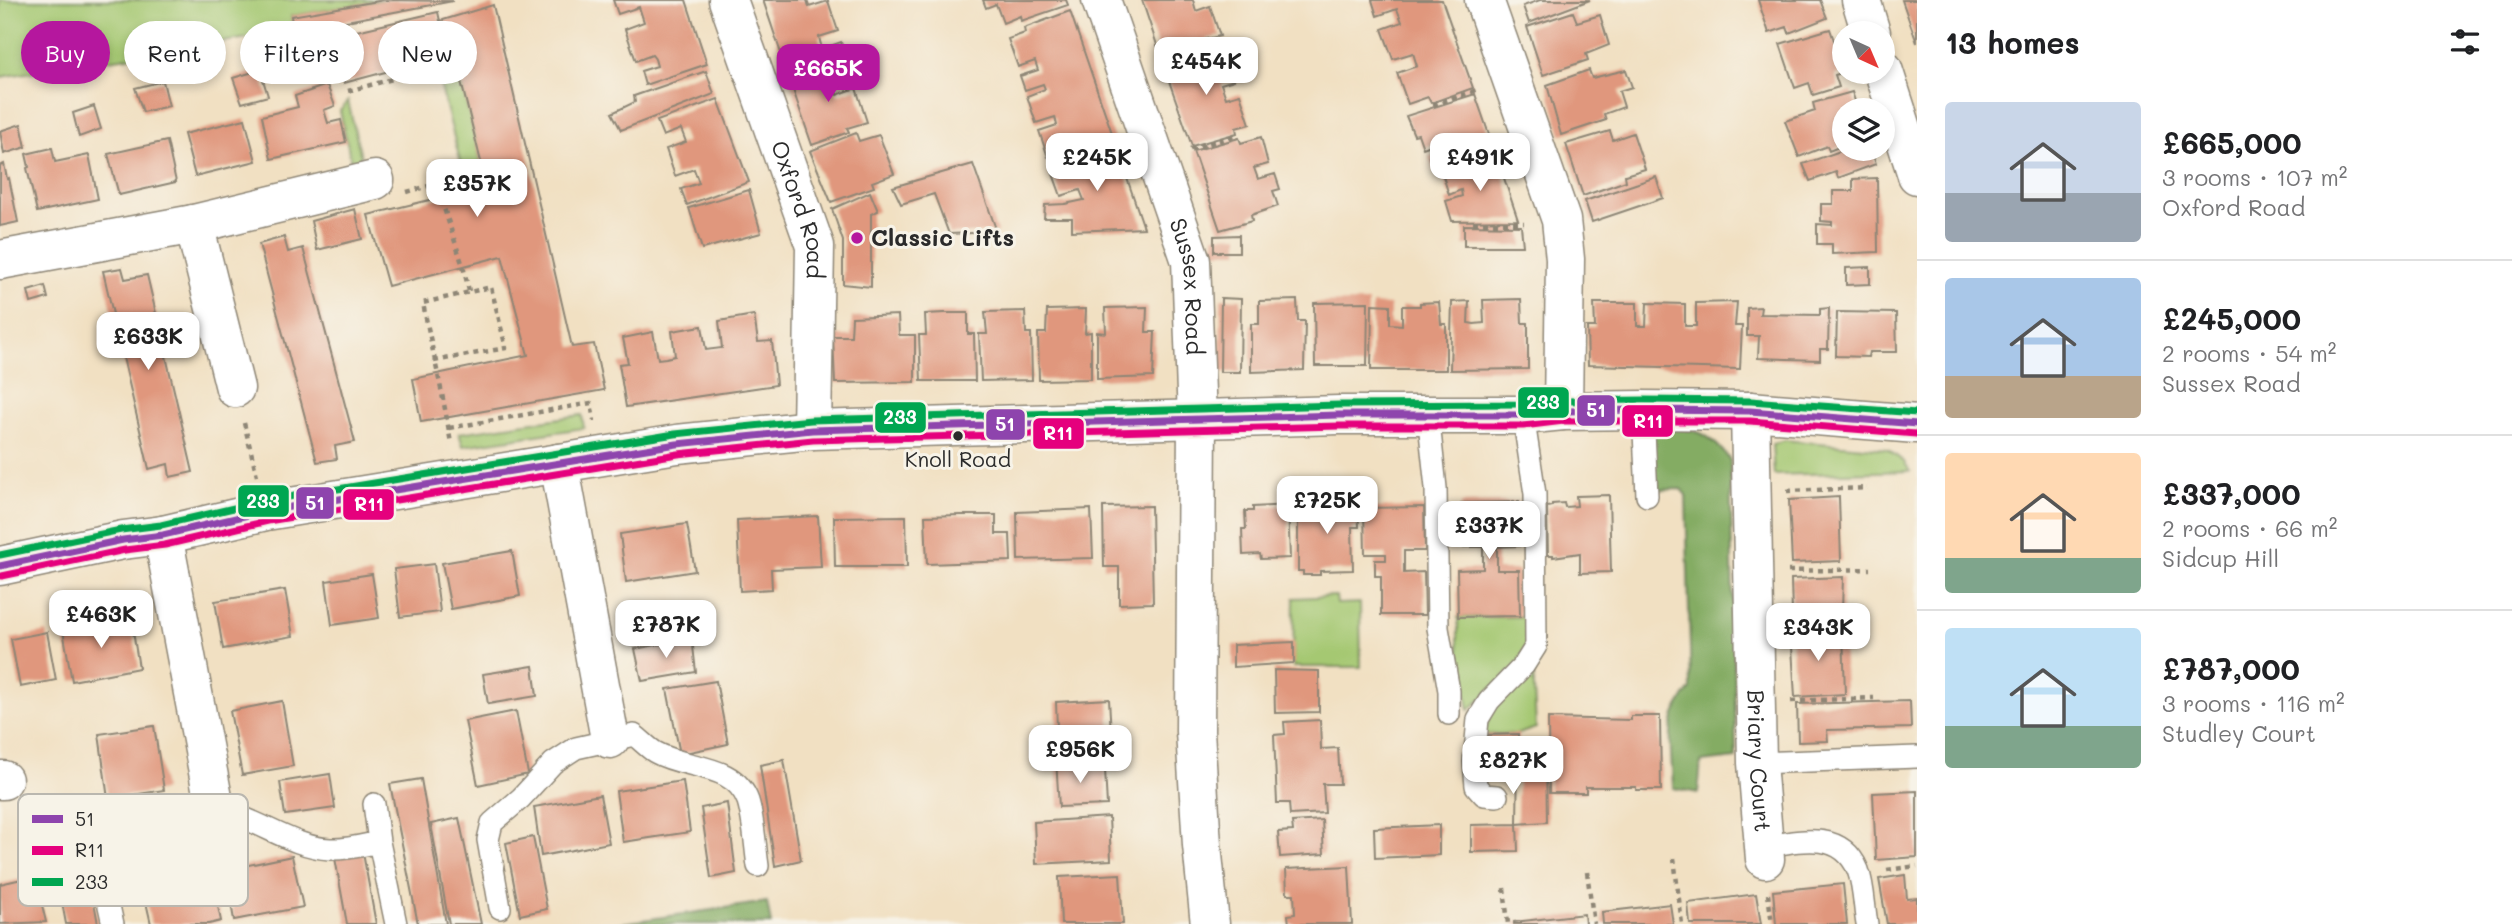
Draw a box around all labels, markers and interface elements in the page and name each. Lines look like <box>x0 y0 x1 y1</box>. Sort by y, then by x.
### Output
chip: Buy <box>21 21 110 84</box>
chip: Rent <box>124 21 226 84</box>
chip: Filters <box>240 21 364 84</box>
chip: New <box>378 21 477 84</box>
north arrow <box>1832 21 1895 84</box>
map controls <box>1832 21 1895 161</box>
text: 13 homes <box>1945 22 2080 62</box>
icon: filters <box>2446 23 2484 61</box>
pin: £454K <box>1157 38 1255 97</box>
pin: £665K <box>779 44 877 104</box>
text: £454K <box>1170 45 1242 75</box>
text: £665K <box>793 52 863 82</box>
button: layers <box>1832 98 1895 161</box>
text: £665,000 <box>2162 122 2302 162</box>
icon: home <box>2001 130 2085 214</box>
pin: £245K <box>1048 134 1146 193</box>
pin: £491K <box>1431 134 1529 193</box>
street label: Oxford Road <box>765 136 831 279</box>
text: £245K <box>1062 141 1132 171</box>
text: £491K <box>1446 141 1514 171</box>
pin: £357K <box>428 160 526 219</box>
text: 3 rooms · 107 m² <box>2162 162 2348 192</box>
text: £357K <box>442 167 512 197</box>
text: Oxford Road <box>2162 192 2305 222</box>
street label: Sussex Road <box>1163 214 1211 356</box>
place label: Classic Lifts <box>871 222 1014 252</box>
marker: Classic Lifts <box>849 230 865 246</box>
text: £245,000 <box>2162 298 2301 338</box>
icon: home <box>2001 306 2085 390</box>
pin: £633K <box>99 312 197 372</box>
text: £633K <box>113 320 183 350</box>
text: 2 rooms · 54 m² <box>2162 338 2337 368</box>
text: Sussex Road <box>2162 368 2300 398</box>
line badge: 233 <box>1517 386 1570 419</box>
text: 233 <box>1526 389 1560 414</box>
line badge: 51 <box>1576 394 1616 427</box>
text: 51 <box>1586 397 1606 422</box>
line badge: 233 <box>874 401 927 434</box>
text: 233 <box>883 404 917 429</box>
line badge: R11 <box>1621 404 1674 438</box>
line badge: 51 <box>985 408 1026 441</box>
text: R11 <box>1633 408 1663 433</box>
text: 51 <box>995 411 1015 436</box>
line badge: R11 <box>1032 417 1085 450</box>
text: R11 <box>1043 420 1073 445</box>
marker: Knoll Road <box>951 429 965 443</box>
place label: Knoll Road <box>905 445 1011 472</box>
text: £337,000 <box>2162 473 2300 513</box>
pin: £725K <box>1278 476 1376 536</box>
icon: home <box>2001 481 2085 565</box>
line badge: 233 <box>237 484 290 518</box>
text: £725K <box>1293 484 1361 514</box>
line badge: 51 <box>295 486 335 520</box>
text: 233 <box>246 488 280 513</box>
line badge: R11 <box>342 488 395 521</box>
text: 51 <box>305 490 325 515</box>
text: R11 <box>354 491 384 516</box>
pin: £337K <box>1440 502 1538 561</box>
text: £337K <box>1454 509 1524 539</box>
text: 2 rooms · 66 m² <box>2162 513 2337 543</box>
text: Sidcup Hill <box>2162 543 2279 573</box>
pin: £463K <box>52 590 150 650</box>
text: £463K <box>65 598 137 628</box>
pin: £787K <box>617 600 715 660</box>
pin: £343K <box>1769 604 1867 663</box>
text: £787K <box>631 608 701 638</box>
text: £343K <box>1782 611 1854 641</box>
text: £787,000 <box>2162 648 2300 688</box>
icon: home <box>2001 656 2085 740</box>
text: 3 rooms · 116 m² <box>2162 688 2345 718</box>
street label: Briary Court <box>1742 689 1779 833</box>
text: Studley Court <box>2162 718 2316 748</box>
pin: £956K <box>1031 726 1129 785</box>
text: £956K <box>1045 733 1115 763</box>
pin: £827K <box>1464 736 1562 796</box>
text: £827K <box>1478 744 1548 774</box>
legend <box>18 794 248 906</box>
text: 51 <box>75 806 95 831</box>
text: R11 <box>75 837 104 862</box>
text: 233 <box>75 869 108 894</box>

